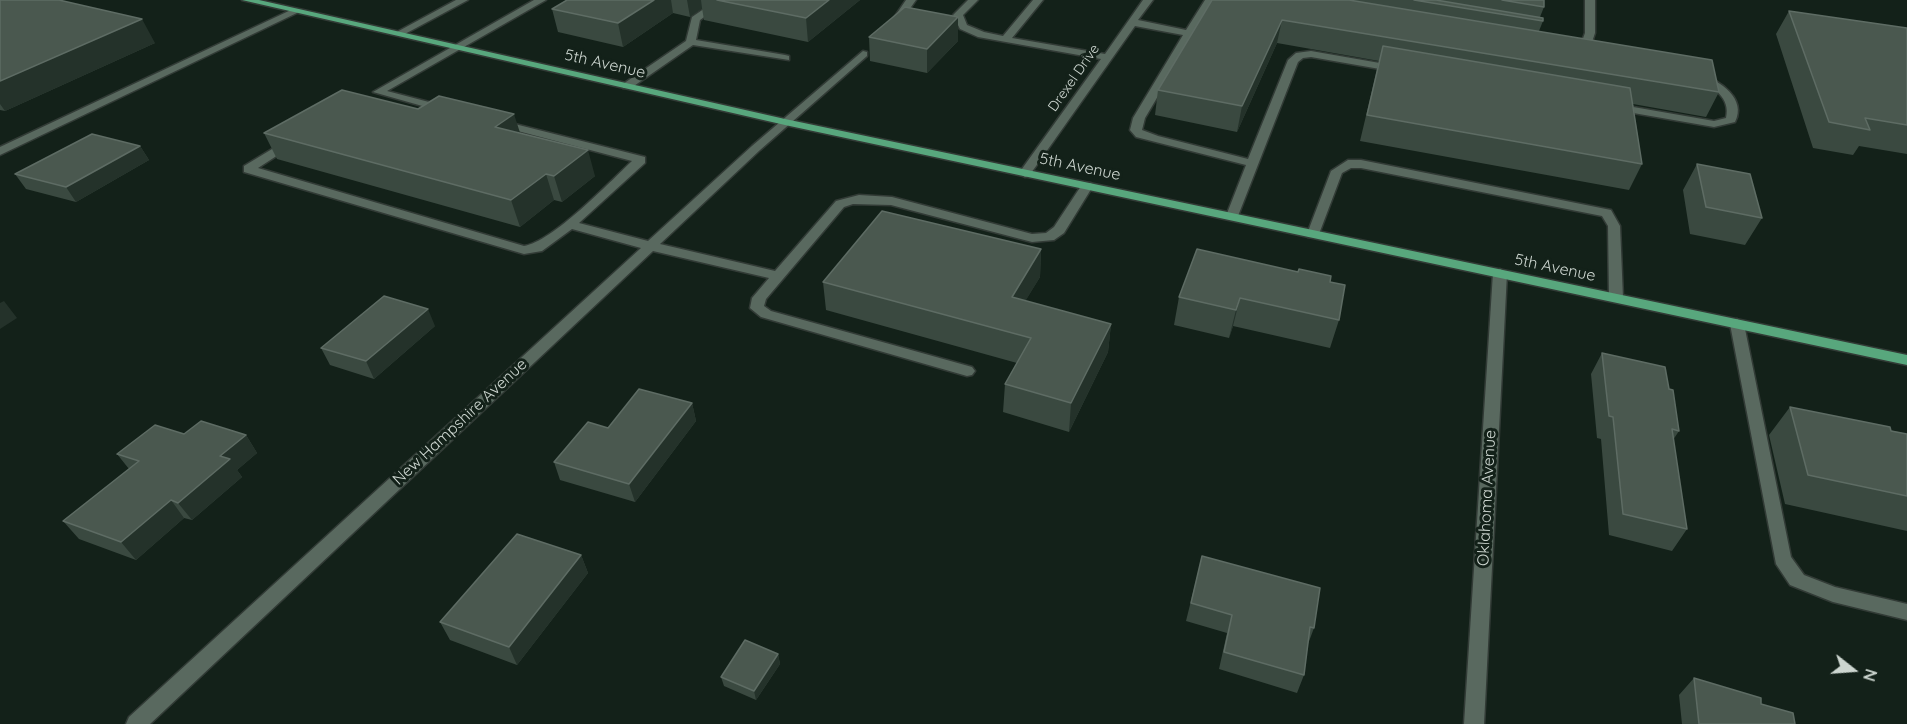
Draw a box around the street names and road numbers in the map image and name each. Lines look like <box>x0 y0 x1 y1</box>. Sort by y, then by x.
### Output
street label: Drexel Drive <box>1045 41 1103 115</box>
street label: 5th Avenue <box>563 45 647 83</box>
street label: 5th Avenue <box>1038 149 1122 185</box>
street label: 5th Avenue <box>1513 250 1597 286</box>
street label: New Hampshire Avenue <box>389 355 531 489</box>
street label: Oklahoma Avenue <box>1474 429 1500 567</box>

